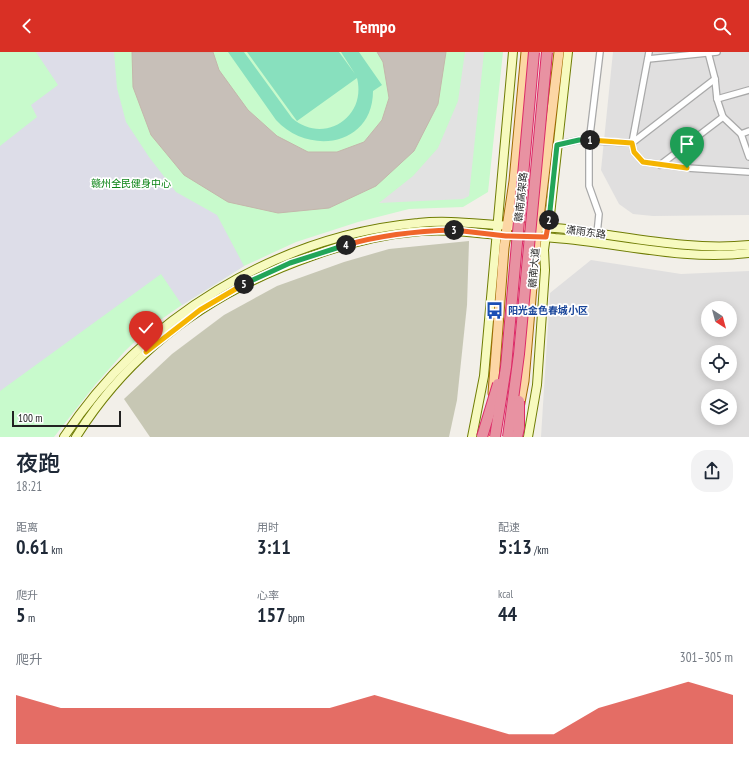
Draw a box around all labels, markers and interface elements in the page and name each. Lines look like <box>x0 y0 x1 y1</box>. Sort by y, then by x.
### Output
icon: back <box>16 15 38 37</box>
text: Tempo <box>353 15 396 38</box>
icon: search <box>711 15 733 37</box>
pin <box>670 127 704 168</box>
pin: 1 <box>580 130 600 150</box>
text: 1 <box>587 133 593 147</box>
icon: arrive <box>676 133 698 155</box>
street label: 赣南高架路 <box>512 171 530 223</box>
park label: 赣州全民健身中心 <box>91 177 171 190</box>
pin: 2 <box>539 210 559 230</box>
text: 2 <box>546 213 552 227</box>
pin: 3 <box>444 220 464 240</box>
text: 3 <box>451 223 457 237</box>
street label: 潇雨东路 <box>565 223 607 241</box>
pin: 4 <box>336 235 356 255</box>
text: 4 <box>343 238 349 252</box>
street label: 赣南大道 <box>526 248 542 288</box>
pin: 5 <box>234 274 254 294</box>
text: 5 <box>241 277 247 291</box>
bus stop icon: 阳光金色春城小区 <box>485 300 505 320</box>
north arrow <box>701 301 737 337</box>
map controls <box>701 301 737 425</box>
place label: 阳光金色春城小区 <box>508 304 588 317</box>
pin <box>129 311 163 352</box>
icon: check <box>135 317 157 339</box>
button: locate <box>701 345 737 381</box>
button: layers <box>701 389 737 425</box>
scale bar <box>12 409 121 428</box>
text: 100 m <box>18 411 42 425</box>
text: 夜跑 <box>16 449 60 477</box>
button: share <box>691 450 733 492</box>
text: 18:21 <box>16 478 42 495</box>
text: 距离 <box>16 520 38 534</box>
text: 用时 <box>257 520 279 534</box>
text: 配速 <box>498 520 520 534</box>
text: 0.61 <box>16 534 49 560</box>
text: 3:11 <box>257 534 291 560</box>
text: 5:13 <box>498 534 532 560</box>
text: km <box>49 543 63 557</box>
text: /km <box>532 543 549 557</box>
text: kcal <box>498 587 513 601</box>
text: 爬升 <box>16 588 38 602</box>
text: 心率 <box>257 588 279 602</box>
text: 44 <box>498 601 517 627</box>
text: 5 <box>16 602 26 628</box>
text: 157 <box>257 602 286 628</box>
text: m <box>26 611 35 625</box>
text: bpm <box>286 611 305 625</box>
text: 301–305 m <box>680 649 733 666</box>
text: 爬升 <box>16 651 42 668</box>

